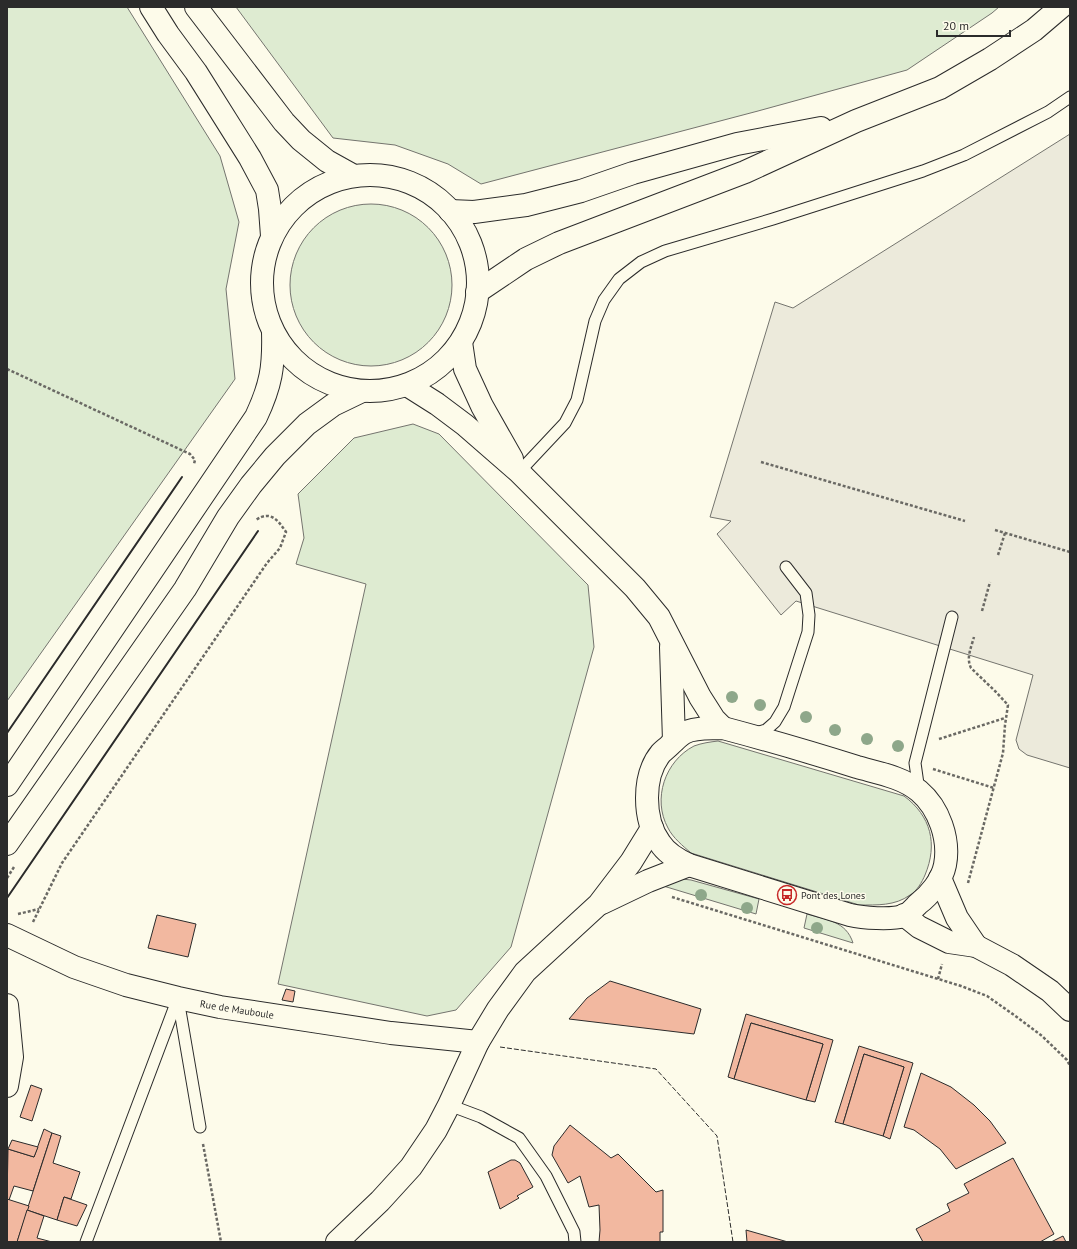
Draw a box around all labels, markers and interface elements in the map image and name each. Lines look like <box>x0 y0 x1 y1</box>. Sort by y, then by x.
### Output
scale bar <box>937 12 1010 38</box>
text: 20 m <box>943 18 969 33</box>
bus stop icon: Pont des Lones <box>776 884 798 906</box>
place label: Pont des Lones <box>801 889 865 902</box>
street label: Rue de Mauboule <box>199 997 275 1022</box>

